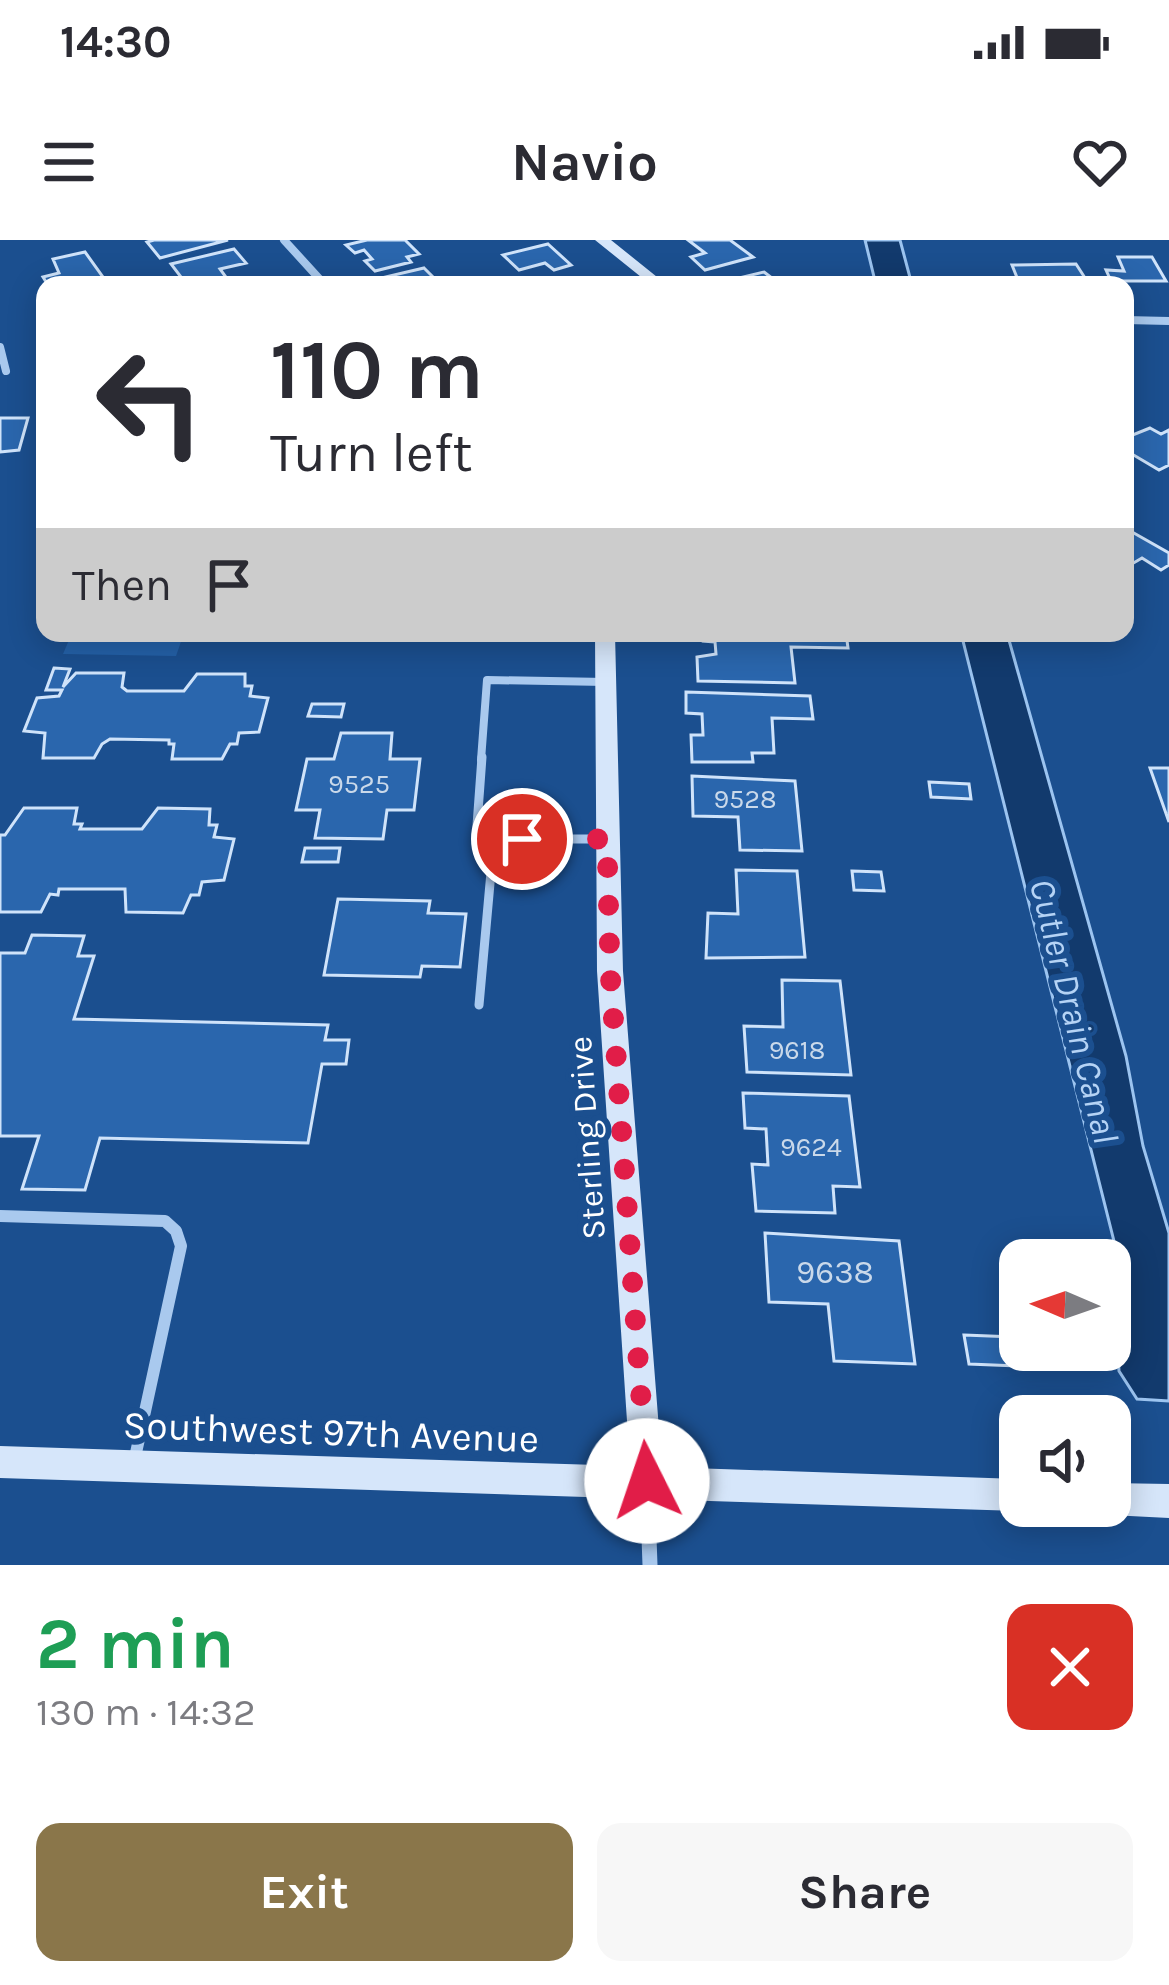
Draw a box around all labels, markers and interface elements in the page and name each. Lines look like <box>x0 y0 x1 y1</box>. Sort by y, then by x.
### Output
text: 14:30 <box>60 16 171 68</box>
icon: menu <box>36 129 102 195</box>
icon: heart <box>1067 129 1133 195</box>
text: Navio <box>511 130 658 194</box>
text: 110 m <box>270 321 484 419</box>
icon: left <box>72 324 228 480</box>
text: Turn left <box>270 421 473 485</box>
icon: arrive <box>196 552 262 618</box>
text: Then <box>72 559 172 611</box>
house number: 9525 <box>328 768 390 800</box>
house number: 9528 <box>713 783 777 815</box>
pin <box>471 788 573 890</box>
icon: arrive <box>489 806 555 872</box>
water label: Cutler Drain Canal <box>1021 875 1127 1148</box>
house number: 9618 <box>769 1034 825 1066</box>
street label: Sterling Drive <box>561 1035 613 1241</box>
house number: 9624 <box>780 1131 842 1163</box>
north arrow <box>999 1239 1131 1371</box>
map controls <box>999 1239 1131 1527</box>
house number: 9638 <box>796 1253 874 1291</box>
button: sound <box>999 1395 1131 1527</box>
street label: Southwest 97th Avenue <box>122 1402 540 1462</box>
position arrow <box>584 1418 710 1544</box>
text: 2 min <box>36 1602 235 1686</box>
button: close <box>1007 1604 1133 1730</box>
text: 130 m · 14:32 <box>36 1689 256 1735</box>
button: Exit <box>36 1823 573 1961</box>
button: Share <box>597 1823 1133 1961</box>

